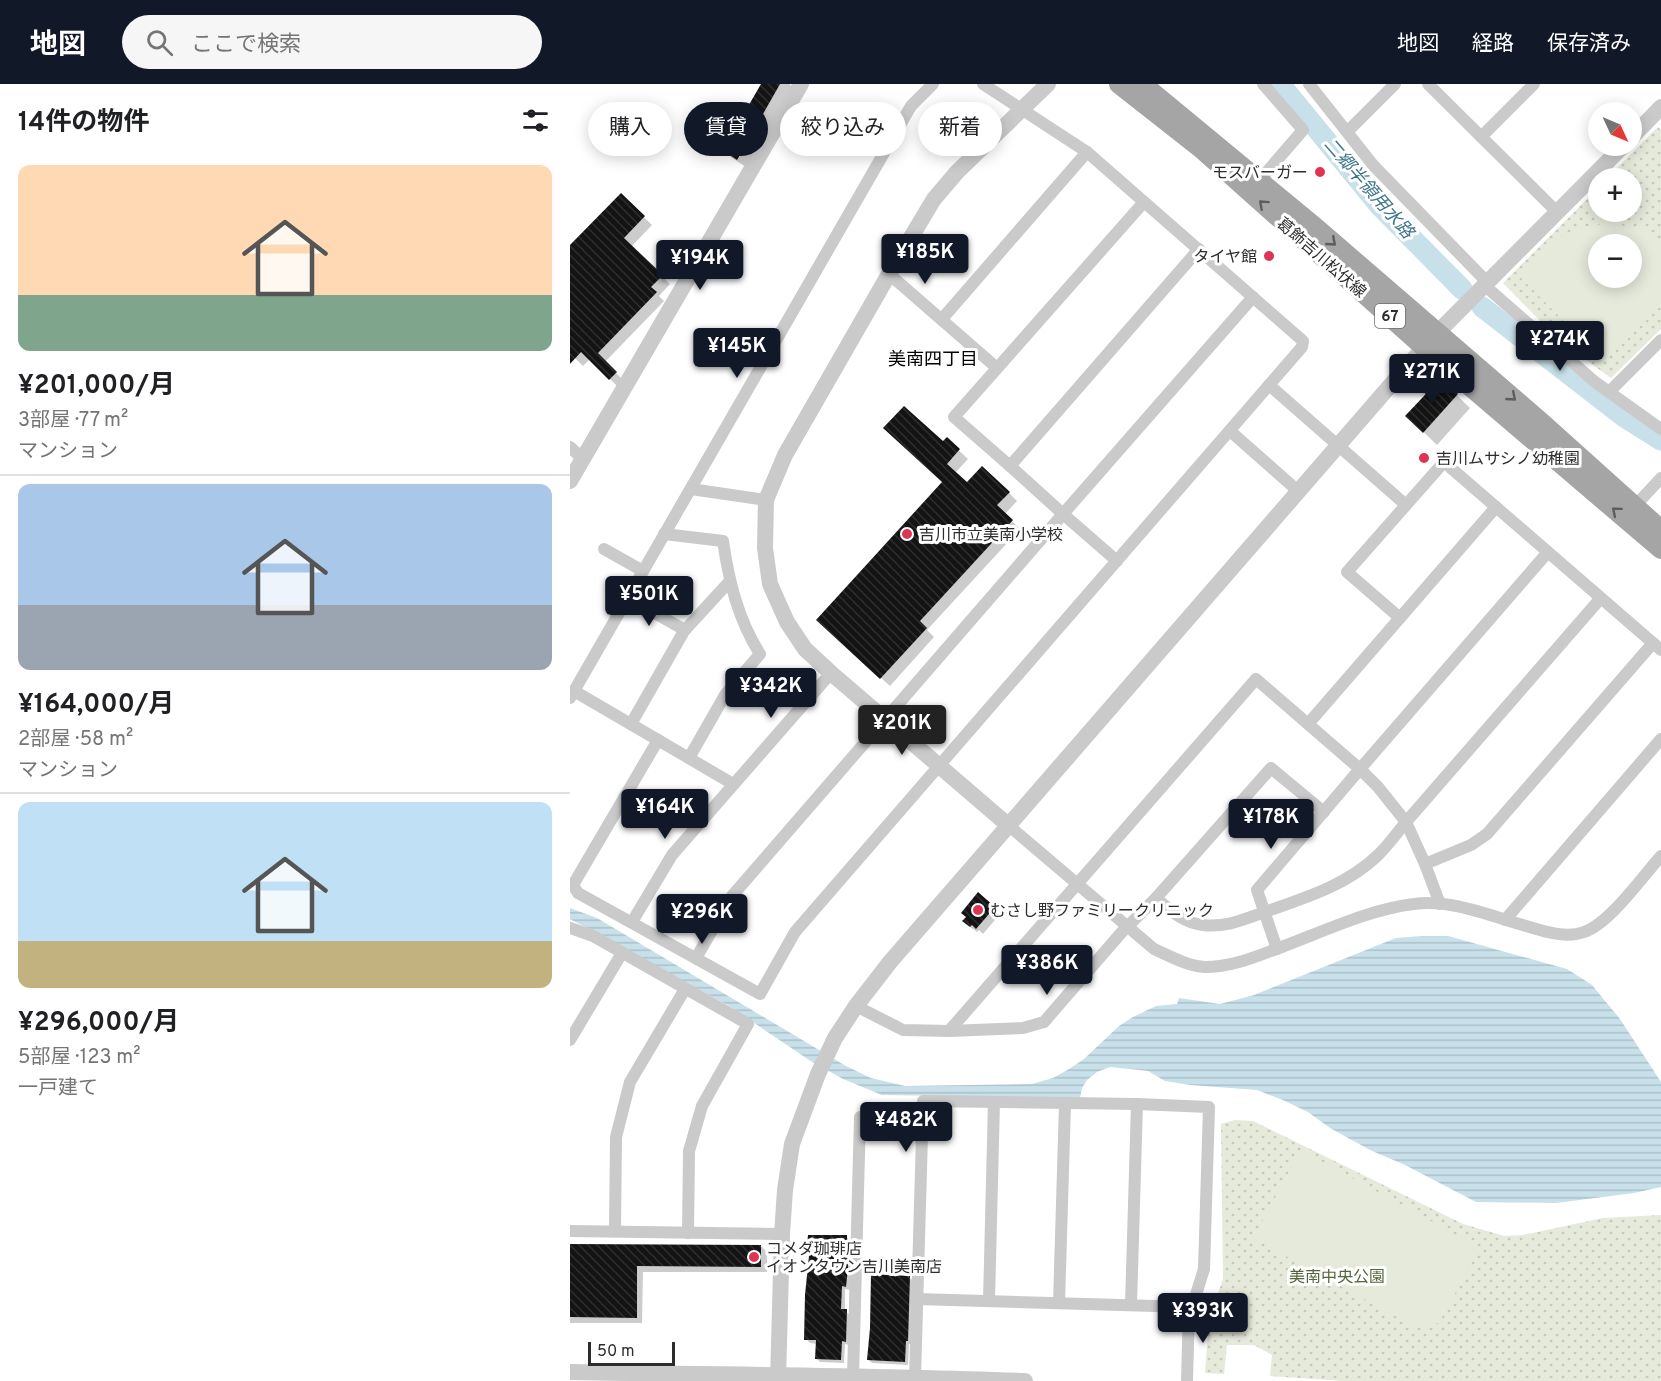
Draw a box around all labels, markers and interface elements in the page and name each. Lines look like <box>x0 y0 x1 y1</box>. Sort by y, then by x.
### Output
search box <box>122 15 542 69</box>
icon: search <box>143 26 176 59</box>
text: 地図 <box>30 28 86 64</box>
text: 地図 <box>1397 31 1439 58</box>
text: 経路 <box>1472 31 1514 58</box>
text: 保存済み <box>1547 31 1631 58</box>
text: ここで検索 <box>191 32 301 59</box>
chip: 購入 <box>588 102 672 156</box>
chip: 賃貸 <box>684 102 768 156</box>
chip: 絞り込み <box>780 102 906 156</box>
chip: 新着 <box>918 102 1002 156</box>
north arrow <box>1588 102 1642 156</box>
map controls <box>1588 102 1642 288</box>
icon: filters <box>519 104 552 137</box>
text: 14件の物件 <box>18 107 149 140</box>
water label: 二郷半領用水路 <box>1318 134 1419 246</box>
place label: モスバーガー <box>1212 164 1308 184</box>
marker: モスバーガー <box>1313 165 1327 179</box>
button: + <box>1588 168 1642 222</box>
one-way arrow <box>1259 200 1270 211</box>
icon: home <box>231 204 339 312</box>
street label: 葛飾吉川松伏線 <box>1272 214 1370 303</box>
pin: ¥185K <box>883 234 967 285</box>
button: − <box>1588 234 1642 288</box>
one-way arrow <box>1326 235 1336 246</box>
pin: ¥194K <box>658 240 742 291</box>
text: ¥185K <box>895 240 955 266</box>
text: ¥194K <box>670 246 730 272</box>
place label: タイヤ館 <box>1193 248 1257 268</box>
marker: タイヤ館 <box>1262 249 1276 263</box>
road number: 67 <box>1375 304 1405 328</box>
pin: ¥274K <box>1518 321 1602 372</box>
text: ¥274K <box>1530 327 1590 353</box>
pin: ¥145K <box>695 328 779 379</box>
text: ¥145K <box>707 334 767 360</box>
district label: 美南四丁目 <box>888 349 978 372</box>
pin: ¥271K <box>1390 354 1474 405</box>
text: ¥271K <box>1403 360 1461 386</box>
text: ¥201,000/月 <box>18 370 175 403</box>
one-way arrow <box>1505 390 1516 401</box>
text: 3部屋 · 77 m² <box>18 408 128 434</box>
text: マンション <box>18 439 118 465</box>
place label: 吉川ムサシノ幼稚園 <box>1436 450 1580 470</box>
marker: 吉川ムサシノ幼稚園 <box>1417 451 1431 465</box>
one-way arrow <box>1612 507 1623 518</box>
icon: home <box>231 523 339 631</box>
place label: 吉川市立美南小学校 <box>919 526 1063 546</box>
marker: 吉川市立美南小学校 <box>900 527 914 541</box>
pin: ¥501K <box>607 576 691 627</box>
text: ¥501K <box>619 582 679 608</box>
pin: ¥342K <box>729 668 813 719</box>
text: ¥342K <box>739 674 803 700</box>
text: ¥164,000/月 <box>18 689 174 722</box>
pin: ¥201K <box>860 705 944 756</box>
text: ¥201K <box>872 711 932 737</box>
text: 2部屋 · 58 m² <box>18 727 133 753</box>
text: マンション <box>18 758 118 784</box>
pin: ¥164K <box>623 789 707 840</box>
text: ¥164K <box>635 795 695 821</box>
pin: ¥178K <box>1229 799 1313 850</box>
text: ¥178K <box>1243 805 1299 831</box>
icon: home <box>231 841 339 949</box>
pin: ¥296K <box>660 894 744 945</box>
text: ¥296K <box>670 900 734 926</box>
place label: むさし野ファミリークリニック <box>990 902 1214 922</box>
marker: むさし野ファミリークリニック <box>971 903 985 917</box>
pin: ¥386K <box>1005 945 1089 996</box>
text: ¥386K <box>1015 951 1079 977</box>
text: ¥296,000/月 <box>18 1007 179 1040</box>
text: 5部屋 · 123 m² <box>18 1045 140 1071</box>
text: 一戸建て <box>18 1076 98 1102</box>
pin: ¥482K <box>864 1102 948 1153</box>
text: ¥482K <box>874 1108 938 1134</box>
place label: コメダ珈琲店 イオンタウン吉川美南店 <box>766 1240 942 1278</box>
marker: コメダ珈琲店 イオンタウン吉川美南店 <box>747 1250 761 1264</box>
park label: 美南中央公園 <box>1289 1268 1385 1288</box>
pin: ¥393K <box>1161 1293 1245 1344</box>
text: ¥393K <box>1172 1299 1234 1325</box>
scale bar <box>588 1339 675 1366</box>
text: 50 m <box>597 1342 635 1362</box>

